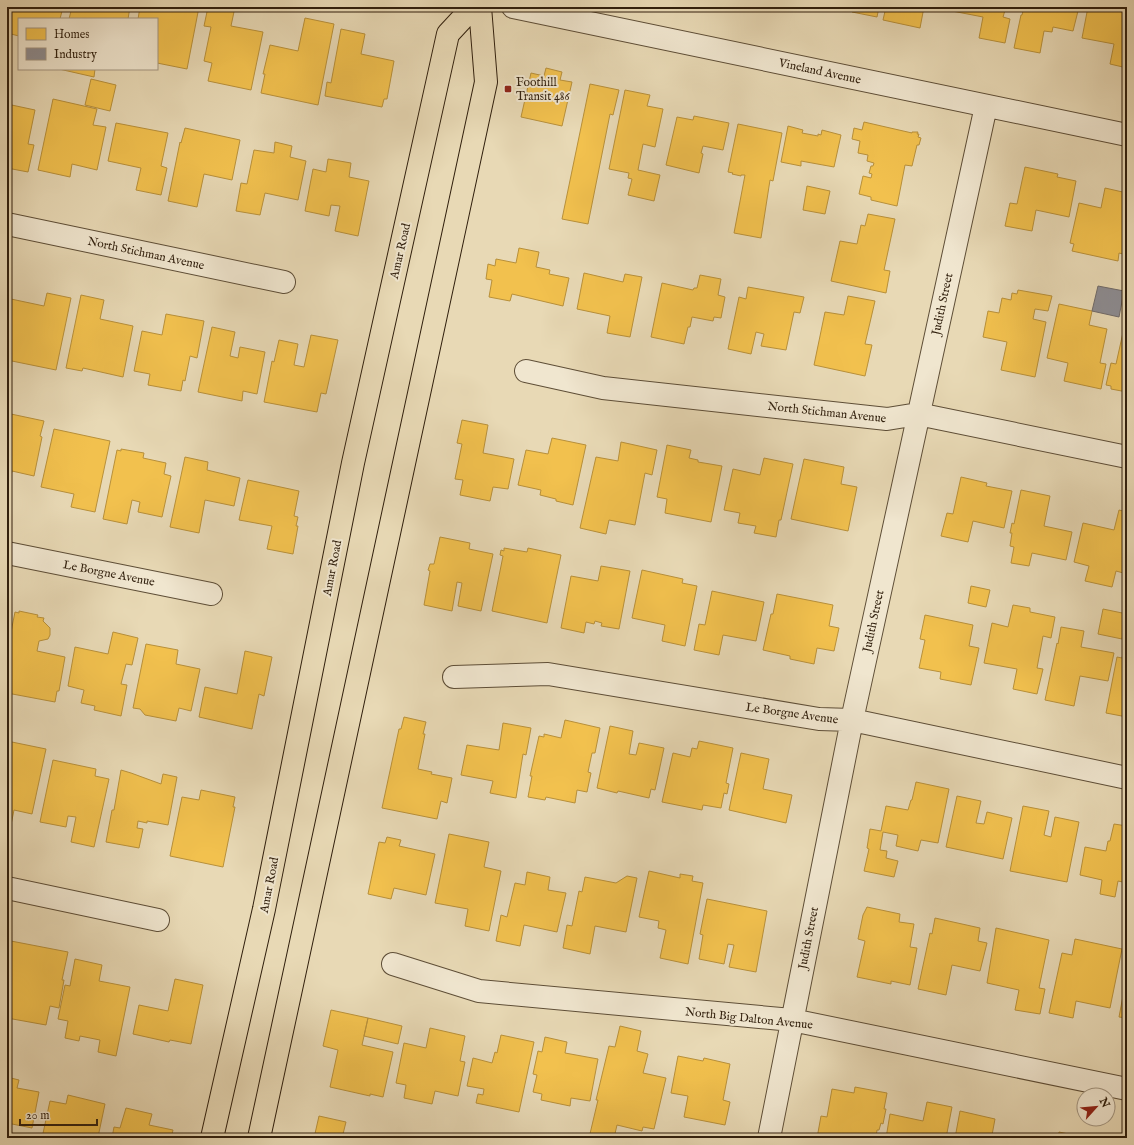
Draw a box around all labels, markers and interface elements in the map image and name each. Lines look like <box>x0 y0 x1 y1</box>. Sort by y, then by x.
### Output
legend <box>18 18 158 70</box>
text: Homes <box>54 27 90 42</box>
text: Industry <box>54 47 97 62</box>
street label: Vineland Avenue <box>777 55 863 88</box>
place label: Foothill Transit 486 <box>516 75 571 104</box>
marker: Foothill Transit 486 <box>503 84 513 94</box>
street label: Amar Road <box>387 221 414 281</box>
street label: North Stichman Avenue <box>86 234 206 273</box>
street label: Judith Street <box>928 272 957 339</box>
street label: North Stichman Avenue <box>767 399 887 426</box>
street label: Amar Road <box>320 538 345 598</box>
street label: Le Borgne Avenue <box>62 557 157 590</box>
street label: Judith Street <box>859 589 888 656</box>
street label: Le Borgne Avenue <box>745 700 840 727</box>
street label: Amar Road <box>257 855 282 915</box>
street label: Judith Street <box>795 906 823 973</box>
street label: North Big Dalton Avenue <box>684 1004 814 1033</box>
north arrow <box>1076 1087 1116 1127</box>
text: N <box>1095 1095 1113 1111</box>
scale bar <box>20 1101 97 1127</box>
text: 20 m <box>26 1108 49 1123</box>

